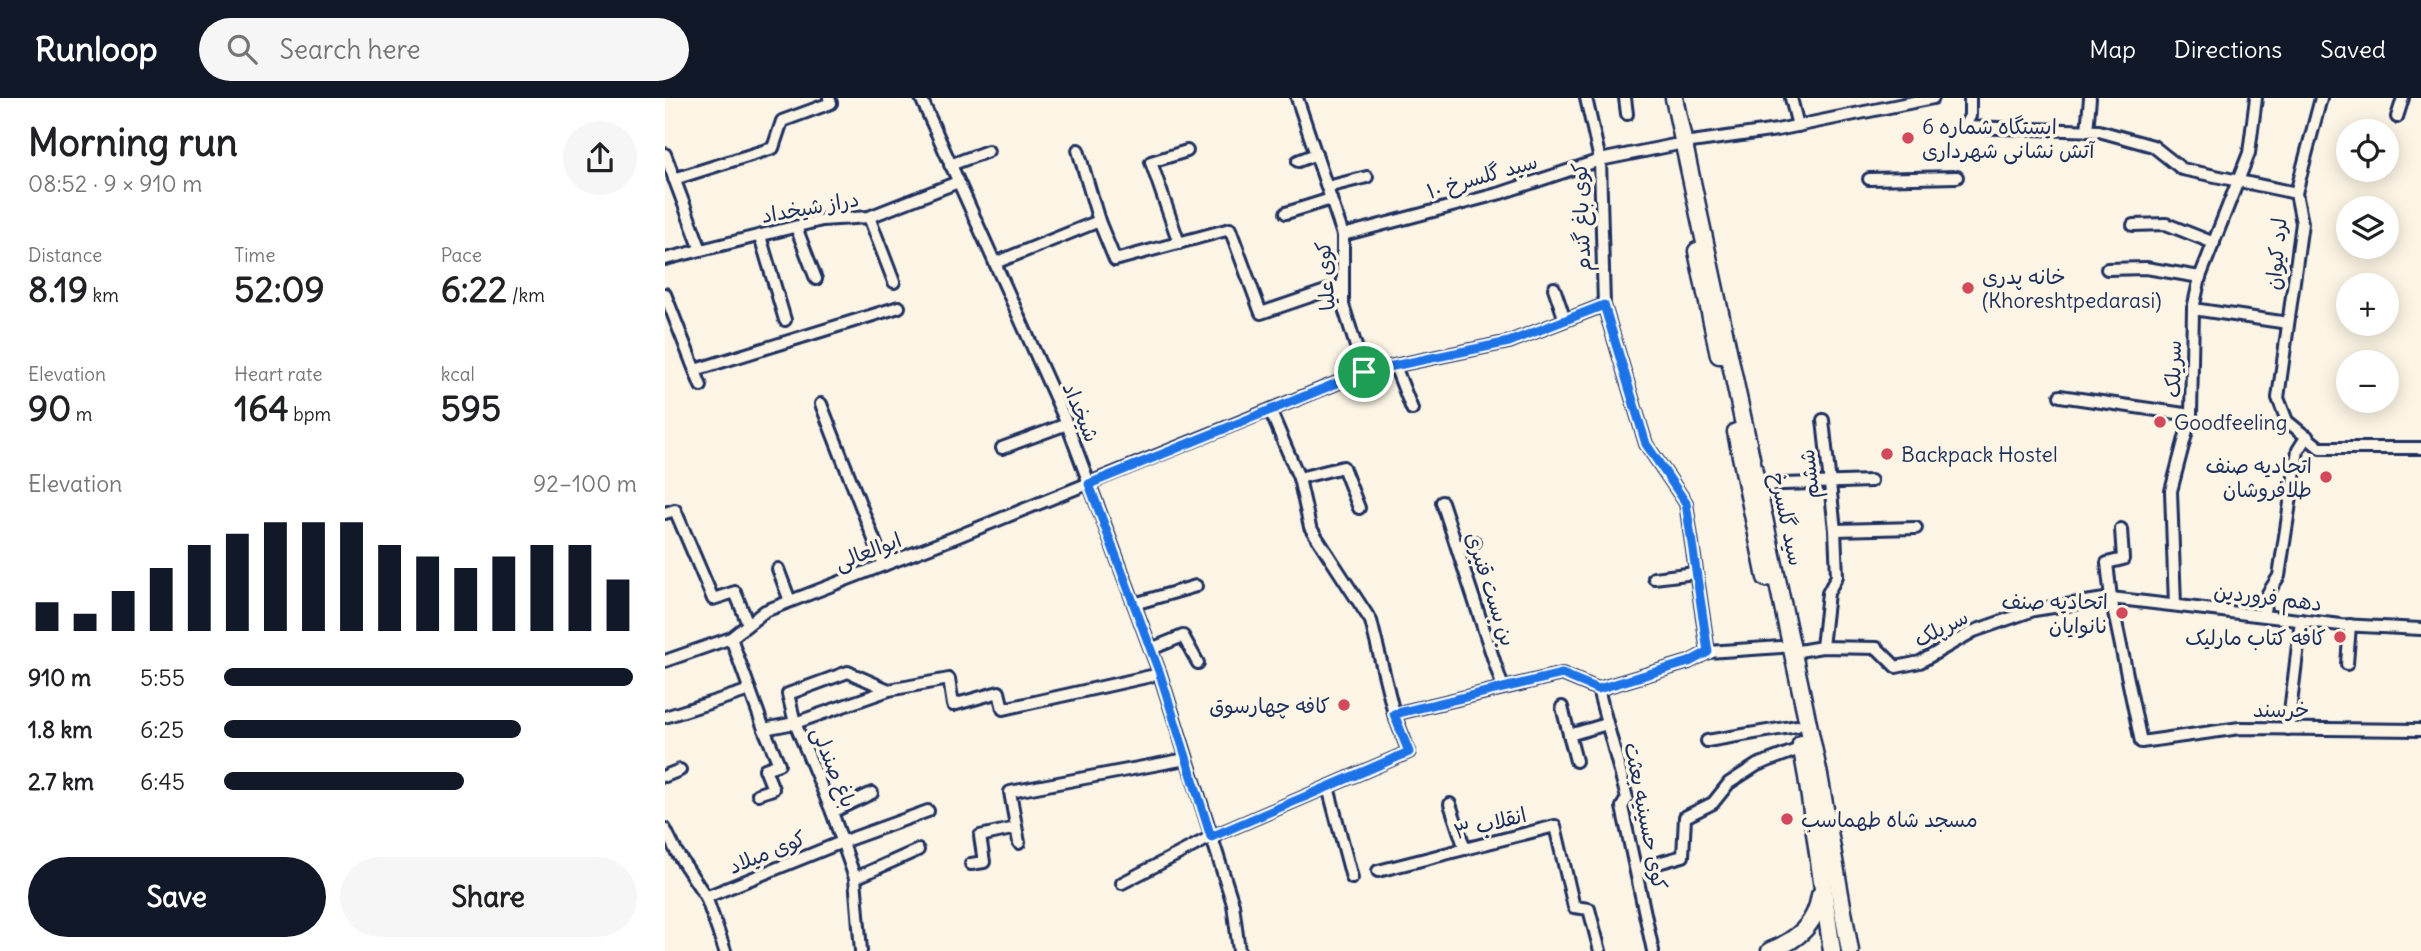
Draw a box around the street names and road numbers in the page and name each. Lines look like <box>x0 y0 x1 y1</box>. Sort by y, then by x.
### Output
street label: سید گلسرخ ۱۰ <box>1423 147 1541 206</box>
street label: کوی باغ گندم <box>1566 162 1599 272</box>
street label: دراز شیخداد <box>759 185 861 229</box>
street label: لرد کیوان <box>2259 217 2293 291</box>
street label: کوی علیا <box>1309 240 1341 312</box>
street label: سریلک <box>2159 340 2187 398</box>
street label: شیخداد <box>1056 378 1106 446</box>
street label: ششم <box>1793 448 1828 500</box>
street label: سید گلسرخ <box>1763 470 1810 568</box>
street label: ابوالعالی <box>831 526 906 577</box>
street label: بن بست قنبری <box>1460 529 1522 649</box>
street label: دهم فروردین <box>2212 577 2324 620</box>
street label: سرپلک <box>1909 603 1973 653</box>
street label: خرسند <box>2253 696 2309 723</box>
street label: باغ صندلی <box>804 723 862 812</box>
street label: کوی حسینیه بعثت <box>1618 740 1674 892</box>
street label: انقلاب ۳ <box>1451 801 1529 845</box>
street label: کوی میلاد <box>724 824 810 880</box>

